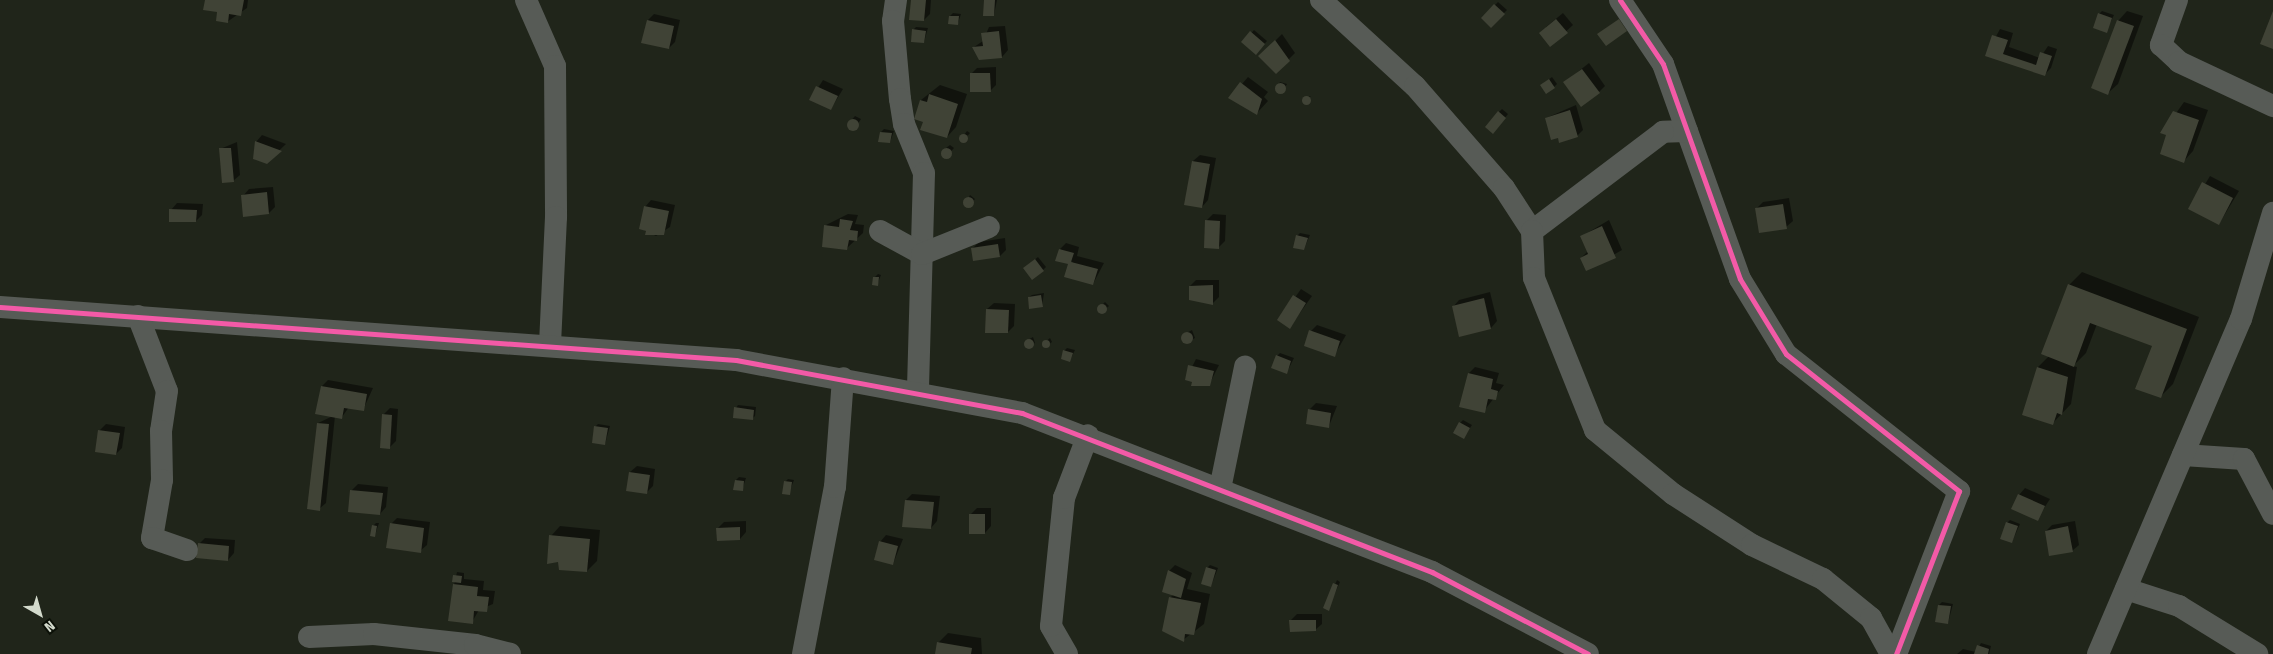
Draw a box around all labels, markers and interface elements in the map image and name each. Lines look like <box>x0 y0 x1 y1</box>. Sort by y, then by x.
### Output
north arrow <box>15 589 65 639</box>
text: N <box>41 617 58 635</box>

